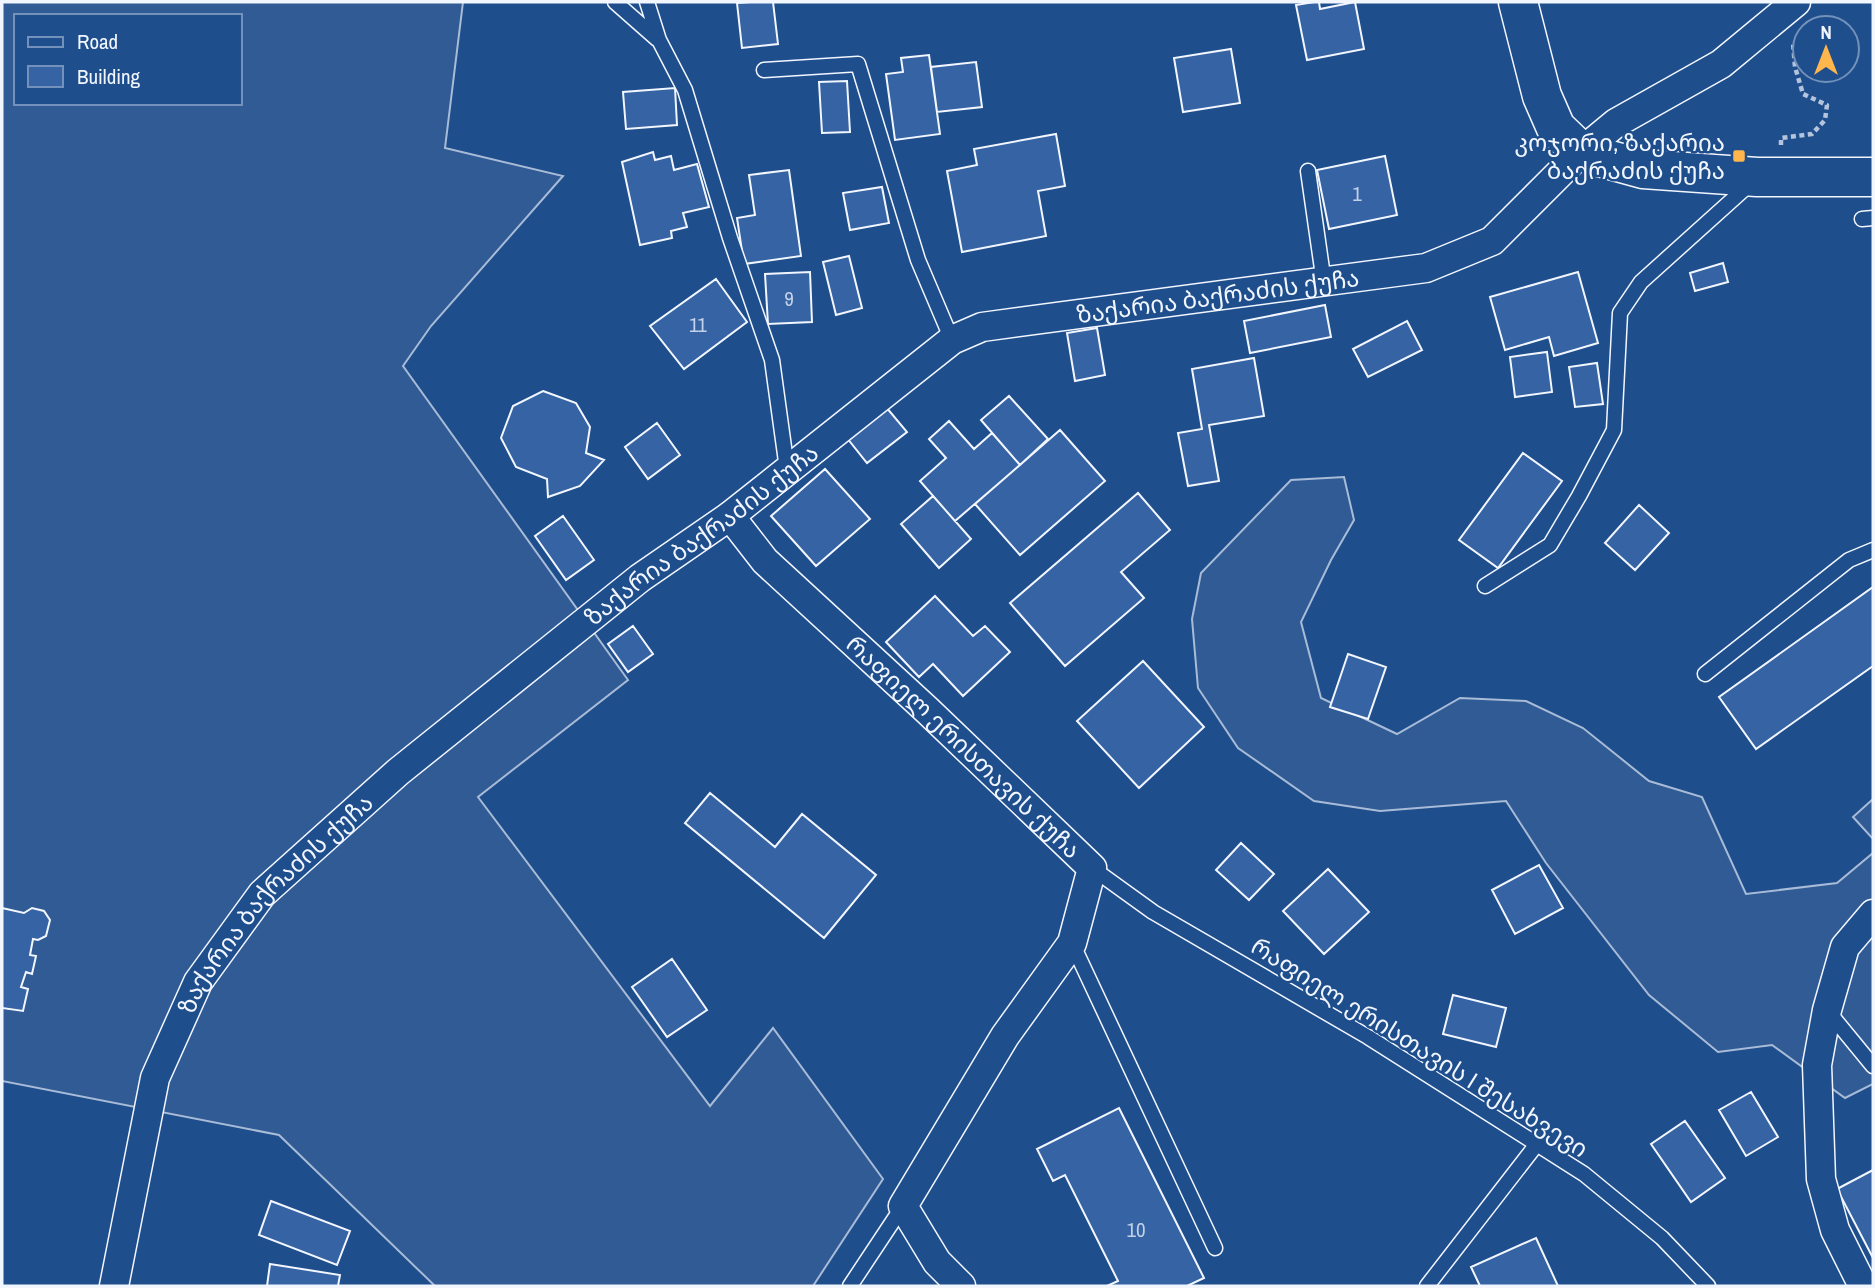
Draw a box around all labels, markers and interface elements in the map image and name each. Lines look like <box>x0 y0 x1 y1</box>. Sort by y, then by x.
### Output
legend <box>14 14 242 105</box>
north arrow <box>1791 14 1861 84</box>
text: N <box>1820 19 1832 45</box>
text: Road <box>77 27 118 56</box>
text: Building <box>77 62 141 91</box>
place label: კოჯორი, ზაქარია ბაქრაძის ქუჩა <box>1514 126 1725 186</box>
marker: კოჯორი, ზაქარია ბაქრაძის ქუჩა <box>1731 148 1747 164</box>
house number: 1 <box>1352 179 1362 208</box>
street label: ზაქარია ბაქრაძის ქუჩა <box>1075 261 1361 330</box>
house number: 9 <box>784 284 794 313</box>
house number: 11 <box>689 310 707 339</box>
street label: ზაქარია ბაქრაძის ქუჩა <box>578 436 825 633</box>
street label: რაფიელ ერისთავის ქუჩა <box>840 628 1088 865</box>
street label: ზაქარია ბაქრაძის ქუჩა <box>170 786 379 1018</box>
street label: რაფიელ ერისთავის I შესახვევი <box>1245 930 1595 1164</box>
house number: 10 <box>1126 1215 1146 1244</box>

